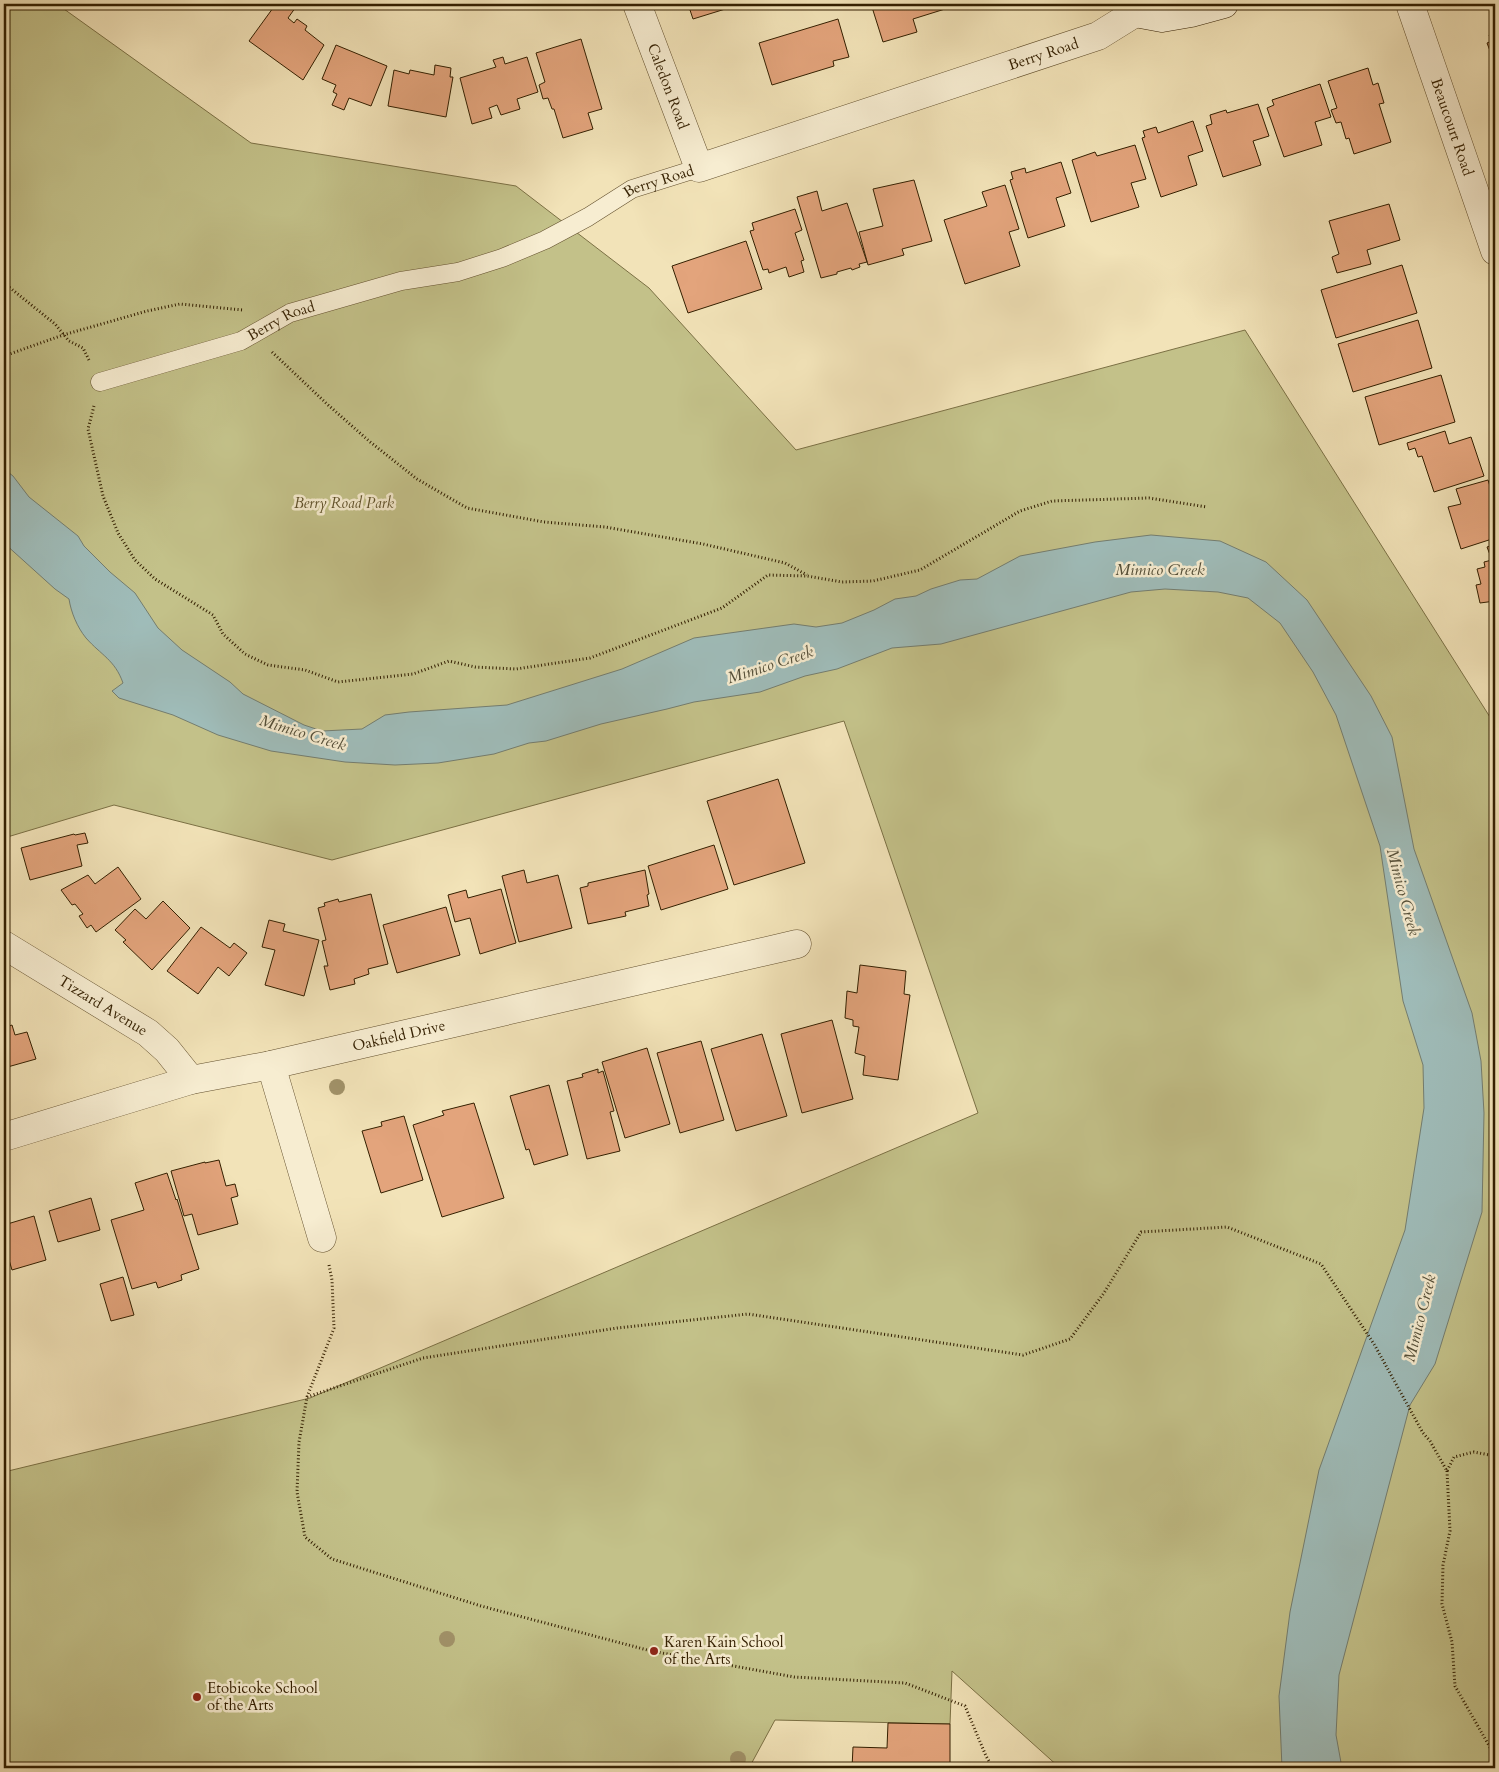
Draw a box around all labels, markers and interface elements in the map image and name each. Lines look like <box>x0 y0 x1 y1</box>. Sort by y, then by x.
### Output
street label: Berry Road <box>1006 33 1081 75</box>
street label: Caledon Road <box>643 41 693 132</box>
street label: Beaucourt Road <box>1426 75 1478 178</box>
street label: Berry Road <box>619 160 696 202</box>
street label: Berry Road <box>244 296 317 345</box>
park label: Berry Road Park <box>294 493 395 513</box>
water label: Mimico Creek <box>1115 559 1205 581</box>
water label: Mimico Creek <box>724 641 816 689</box>
water label: Mimico Creek <box>257 709 349 757</box>
water label: Mimico Creek <box>1381 846 1425 938</box>
street label: Tizzard Avenue <box>55 971 152 1041</box>
street label: Oakfield Drive <box>350 1015 447 1056</box>
water label: Mimico Creek <box>1398 1272 1441 1364</box>
place label: Karen Kain School of the Arts <box>664 1632 784 1669</box>
marker: Karen Kain School of the Arts <box>648 1645 660 1657</box>
place label: Etobicoke School of the Arts <box>207 1678 318 1715</box>
marker: Etobicoke School of the Arts <box>191 1691 203 1703</box>

